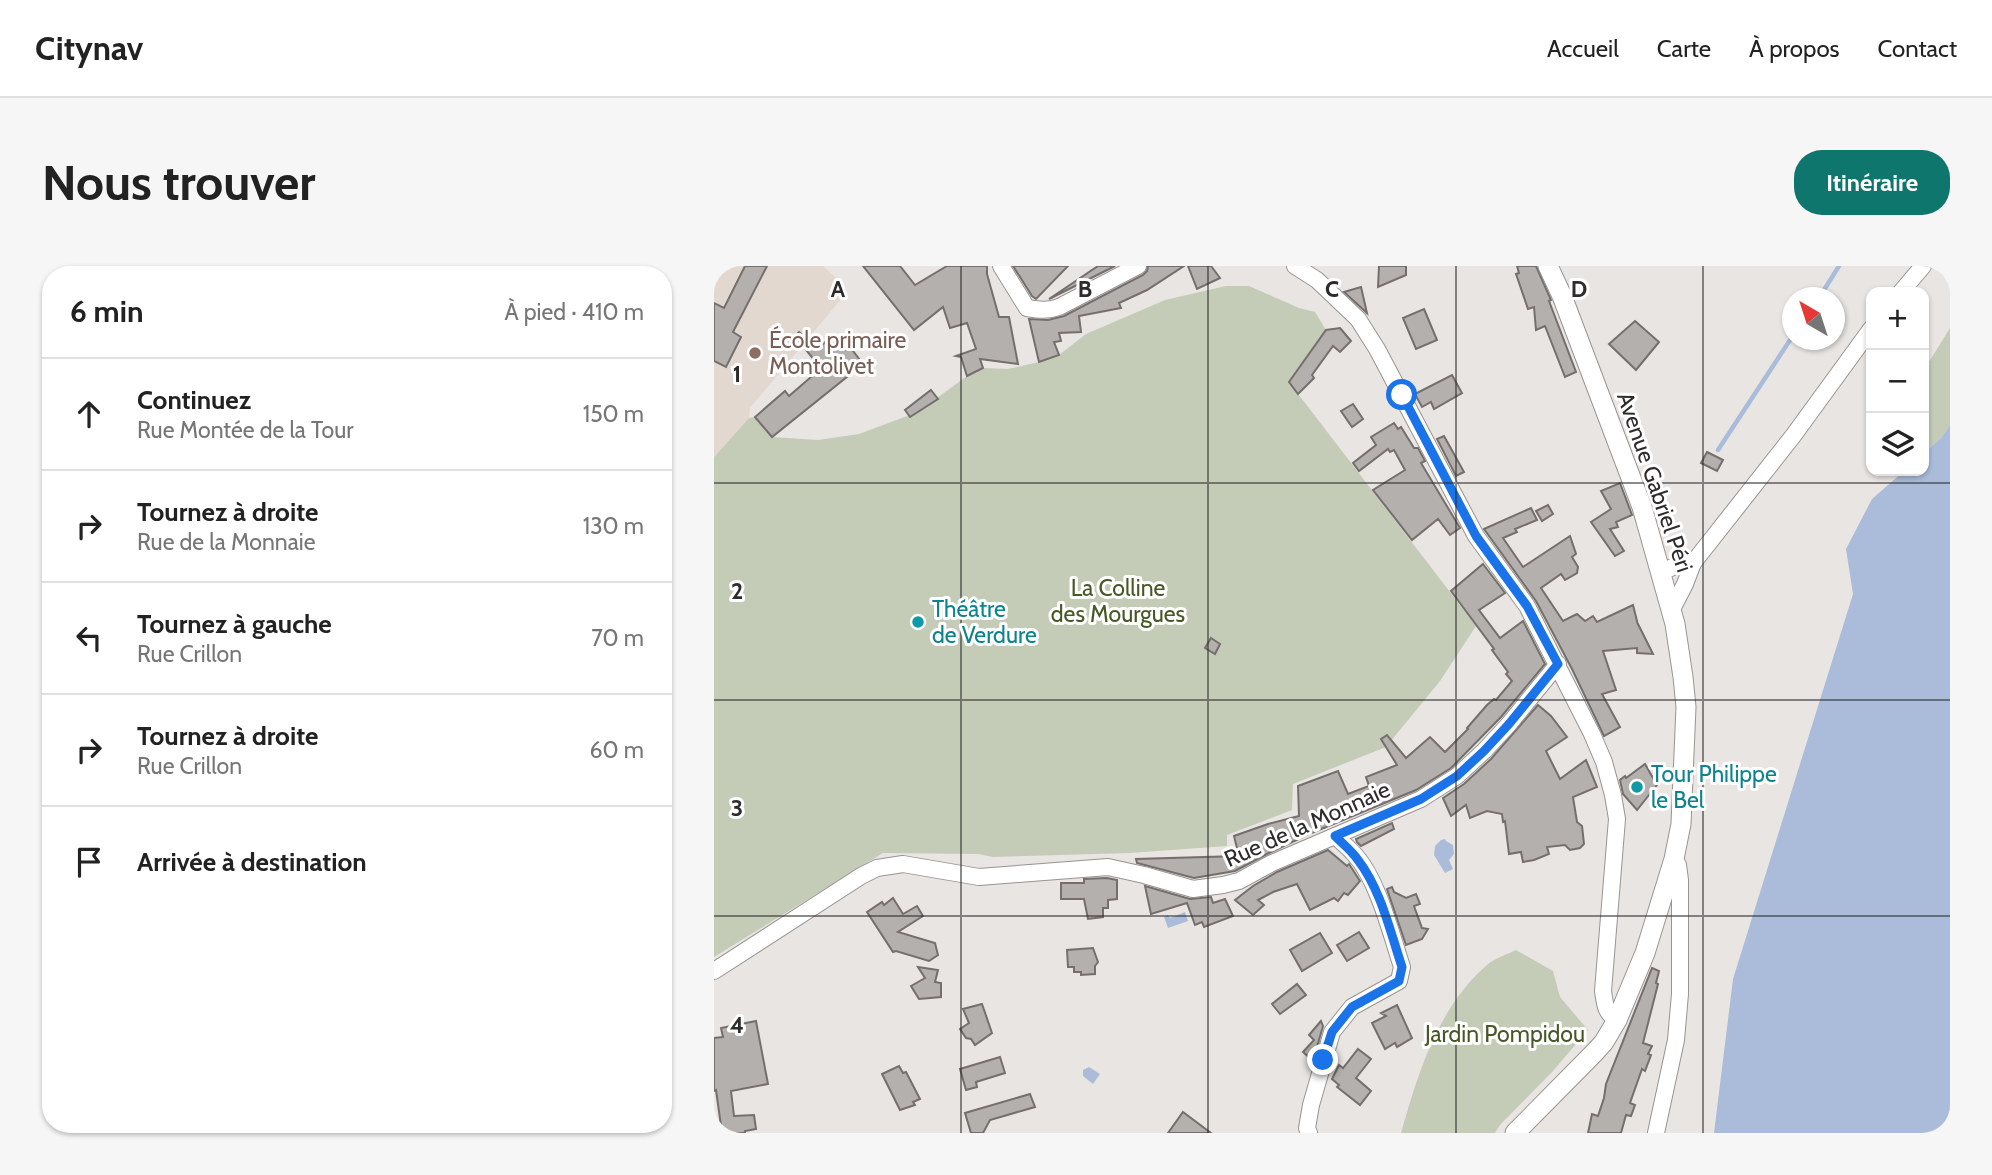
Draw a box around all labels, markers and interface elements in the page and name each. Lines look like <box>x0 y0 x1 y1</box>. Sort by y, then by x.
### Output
text: Citynav <box>35 28 143 68</box>
text: Accueil <box>1547 34 1619 63</box>
text: Carte <box>1657 34 1711 63</box>
text: À propos <box>1749 34 1840 63</box>
text: Contact <box>1878 34 1957 63</box>
button: Itinéraire <box>1794 150 1950 215</box>
text: Nous trouver <box>42 153 316 212</box>
text: A <box>831 275 846 303</box>
text: B <box>1078 275 1092 303</box>
text: C <box>1325 275 1339 303</box>
text: D <box>1571 275 1587 303</box>
north arrow <box>1782 287 1845 350</box>
map controls <box>1866 287 1929 476</box>
button: + <box>1866 287 1929 350</box>
text: 6 min <box>70 293 143 330</box>
text: À pied · 410 m <box>504 298 644 326</box>
place label: École primaire Montolivet <box>769 325 907 380</box>
marker: École primaire Montolivet <box>747 345 763 361</box>
button: − <box>1866 350 1929 413</box>
text: 1 <box>733 360 741 388</box>
route start <box>1386 379 1417 410</box>
text: Continuez <box>137 384 251 416</box>
street label: Avenue Gabriel Péri <box>1611 388 1699 576</box>
icon: ahead <box>70 395 108 433</box>
text: 150 m <box>583 400 644 428</box>
button: layers <box>1866 413 1929 476</box>
text: Rue Montée de la Tour <box>137 416 353 444</box>
text: Tournez à droite <box>137 496 319 528</box>
icon: right <box>70 507 108 545</box>
text: 130 m <box>583 512 644 540</box>
text: Rue de la Monnaie <box>137 528 315 556</box>
park label: La Colline des Mourgues <box>1051 574 1185 628</box>
text: 2 <box>731 577 743 605</box>
place label: Théâtre de Verdure <box>932 595 1037 649</box>
text: Tournez à gauche <box>137 608 332 640</box>
marker: Théâtre de Verdure <box>910 614 926 630</box>
icon: left <box>70 619 108 657</box>
text: 70 m <box>591 624 644 652</box>
text: Rue Crillon <box>137 640 242 668</box>
text: Tournez à droite <box>137 720 319 752</box>
icon: right <box>70 731 108 769</box>
text: 60 m <box>590 736 644 764</box>
text: Rue Crillon <box>137 752 242 780</box>
place label: Tour Philippe le Bel <box>1651 760 1777 814</box>
street label: Rue de la Monnaie <box>1220 775 1394 873</box>
marker: Tour Philippe le Bel <box>1629 779 1645 795</box>
text: 3 <box>731 794 743 822</box>
icon: arrive <box>70 843 108 881</box>
text: Arrivée à destination <box>137 846 367 878</box>
text: 4 <box>730 1011 744 1039</box>
park label: Jardin Pompidou <box>1424 1020 1585 1048</box>
route end <box>1307 1044 1338 1075</box>

